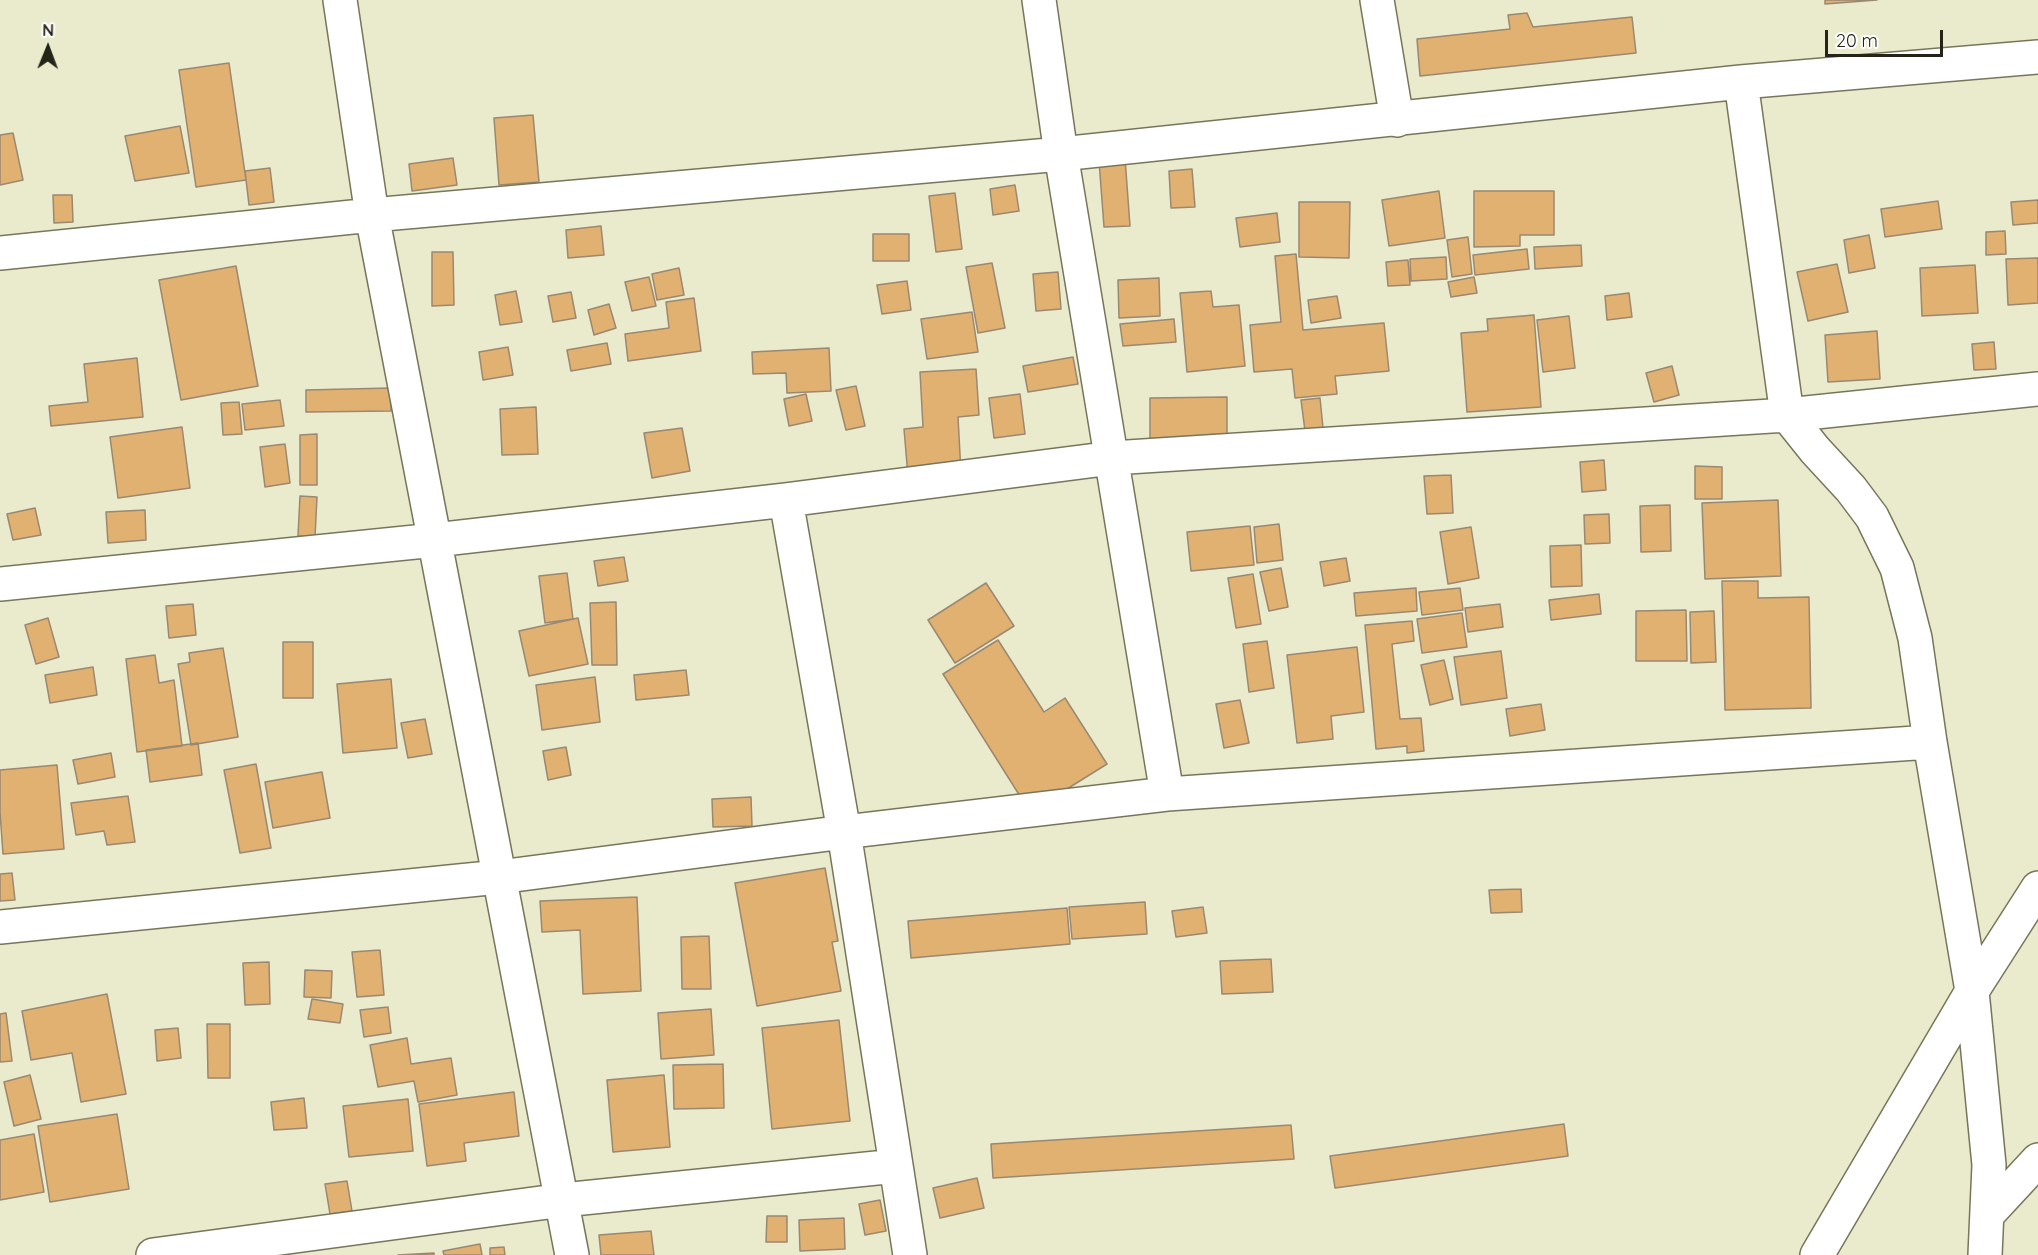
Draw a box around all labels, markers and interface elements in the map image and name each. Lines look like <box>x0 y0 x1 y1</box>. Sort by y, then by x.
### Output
north arrow <box>18 18 78 78</box>
scale bar <box>1828 18 1946 56</box>
text: N <box>42 20 54 40</box>
text: 20 m <box>1836 29 1878 52</box>

